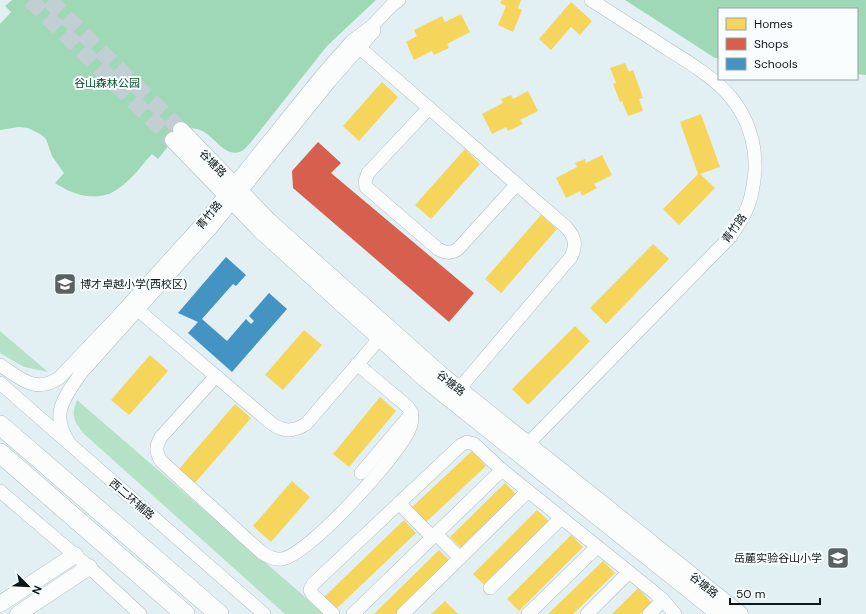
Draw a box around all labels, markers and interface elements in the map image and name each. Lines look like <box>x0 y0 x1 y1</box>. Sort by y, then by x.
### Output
legend <box>718 8 858 80</box>
text: Homes <box>754 16 793 32</box>
text: Shops <box>754 36 789 52</box>
text: Schools <box>754 56 798 72</box>
park label: 谷山森林公园 <box>74 76 140 90</box>
street label: 谷塘路 <box>197 146 229 180</box>
street label: 青竹路 <box>193 198 225 232</box>
street label: 青竹路 <box>719 211 749 245</box>
school or university icon: 博才卓越小学(西校区) <box>52 271 78 297</box>
place label: 博才卓越小学(西校区) <box>80 277 187 291</box>
street label: 谷塘路 <box>434 367 468 399</box>
street label: 西二环辅路 <box>107 476 157 522</box>
school or university icon: 岳麓实验谷山小学 <box>825 545 851 571</box>
place label: 岳麓实验谷山小学 <box>734 551 822 565</box>
north arrow <box>8 566 48 606</box>
street label: 谷塘路 <box>687 569 721 601</box>
scale bar <box>730 580 820 606</box>
text: N <box>29 584 45 597</box>
text: 50 m <box>736 586 765 602</box>

